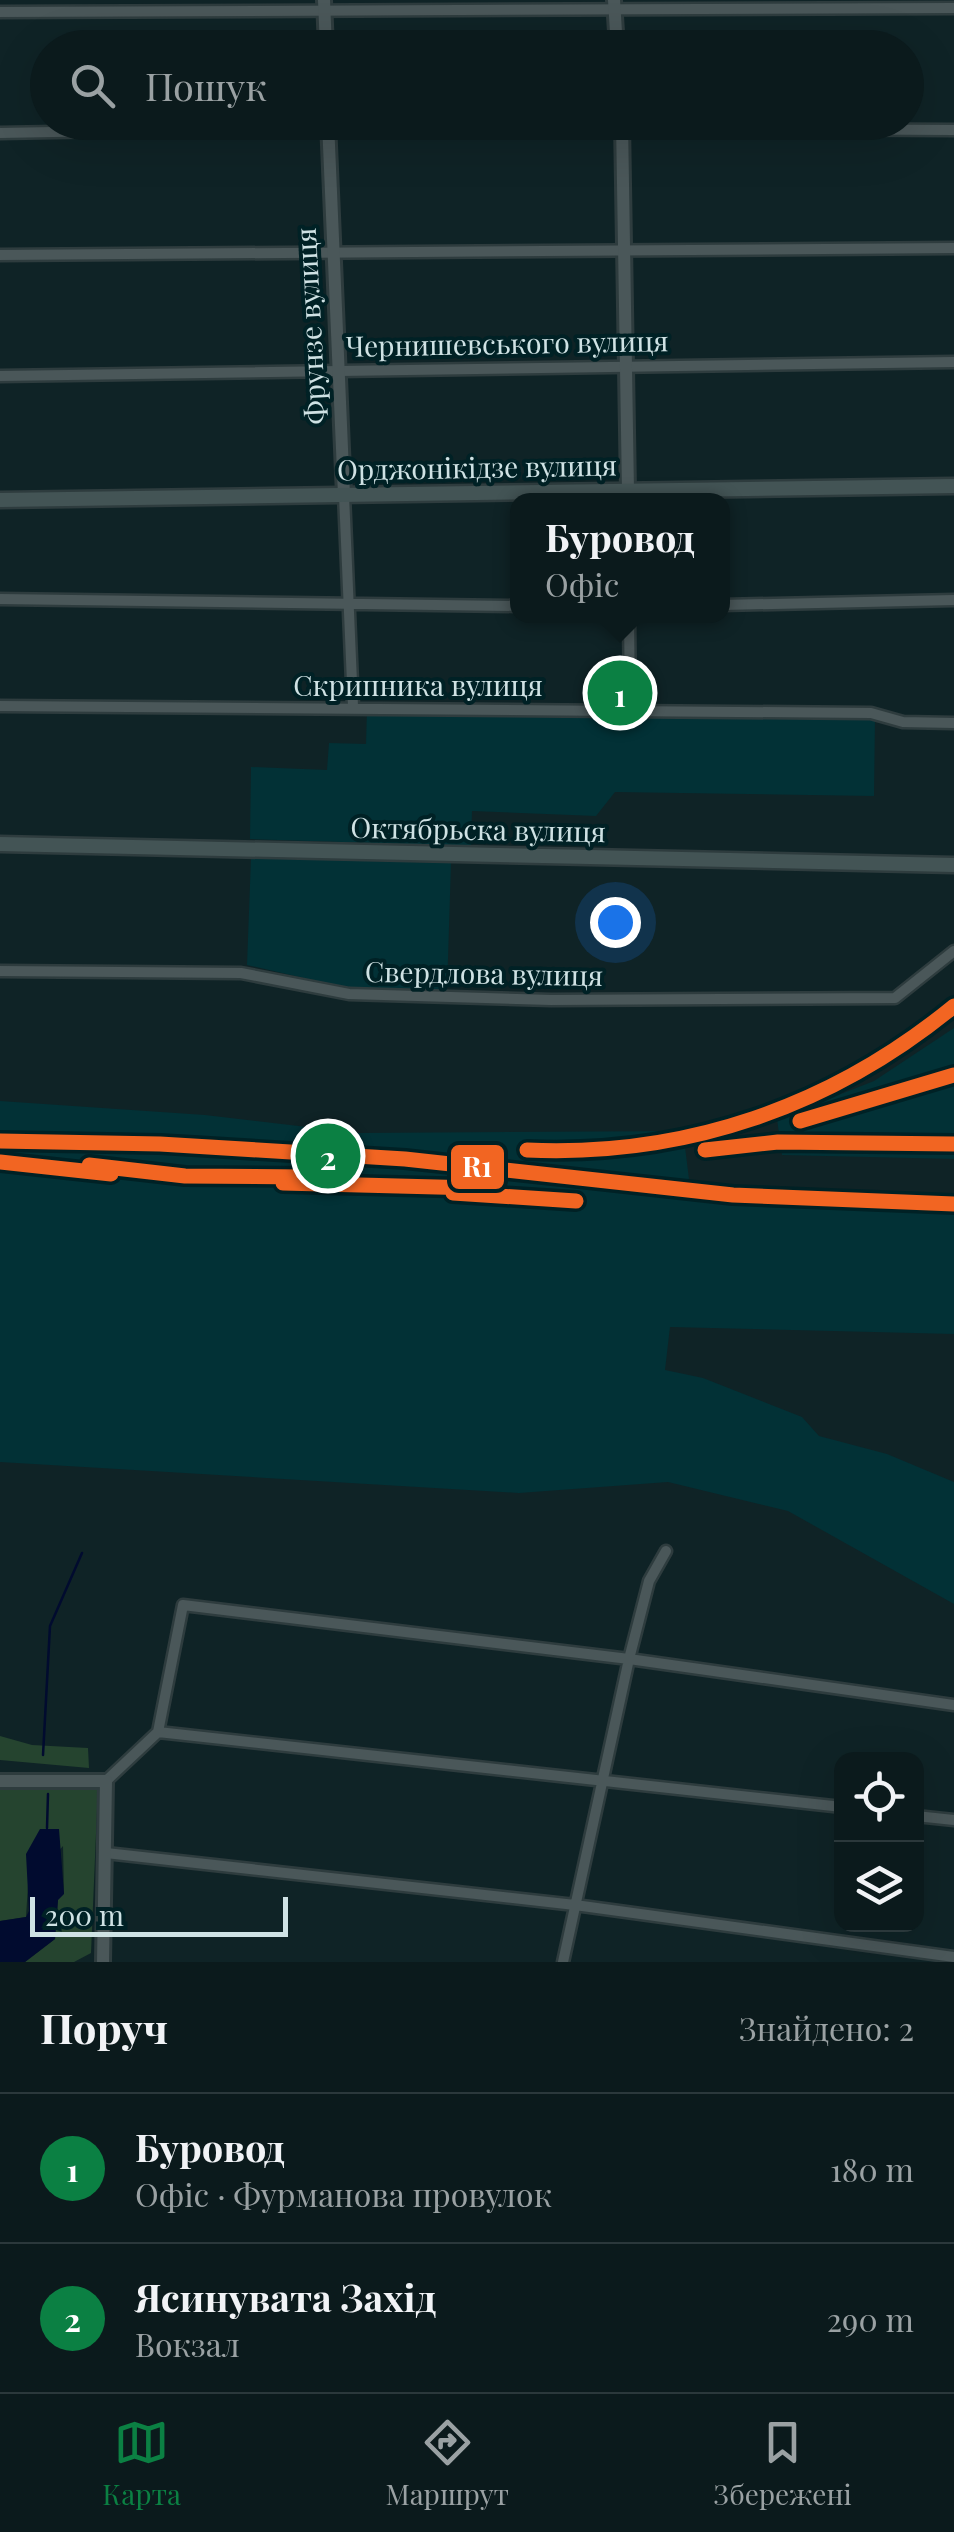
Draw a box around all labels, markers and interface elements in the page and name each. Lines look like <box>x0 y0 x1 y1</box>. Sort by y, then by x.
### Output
search box <box>30 30 924 140</box>
icon: search <box>65 58 120 113</box>
text: Пошук <box>145 60 267 111</box>
street label: Фрунзе вулиця <box>286 227 333 425</box>
street label: Чернишевського вулиця <box>345 321 669 364</box>
street label: Орджонікідзе вулиця <box>337 446 617 487</box>
popup <box>510 493 730 623</box>
text: Буровод <box>545 511 695 562</box>
text: Офіс <box>545 562 619 605</box>
pin: 1 <box>588 656 652 730</box>
street label: Скрипника вулиця <box>293 666 543 703</box>
street label: Октябрьска вулиця <box>350 808 606 849</box>
your location <box>590 897 641 948</box>
street label: Свердлова вулиця <box>365 952 603 993</box>
pin: 2 <box>296 1118 360 1194</box>
line badge: R1 <box>449 1143 506 1191</box>
text: R1 <box>462 1147 492 1184</box>
map controls <box>834 1752 924 1932</box>
button: locate <box>834 1752 924 1842</box>
button: layers <box>834 1842 924 1932</box>
scale bar <box>30 1892 288 1936</box>
text: 200 m <box>45 1896 124 1933</box>
text: Поруч <box>40 1999 168 2055</box>
text: Знайдено: 2 <box>739 2006 914 2049</box>
text: Буровод <box>135 2121 285 2172</box>
text: 1 <box>66 2147 79 2190</box>
text: 180 m <box>830 2147 914 2190</box>
text: Офіс · Фурманова провулок <box>135 2172 552 2215</box>
text: Ясинувата Захід <box>135 2271 436 2322</box>
text: 2 <box>64 2297 81 2340</box>
text: 290 m <box>827 2297 914 2340</box>
text: Вокзал <box>135 2322 240 2365</box>
tab: Карта <box>102 2415 181 2512</box>
tab: Маршрут <box>385 2415 509 2512</box>
tab: Збережені <box>714 2415 852 2512</box>

